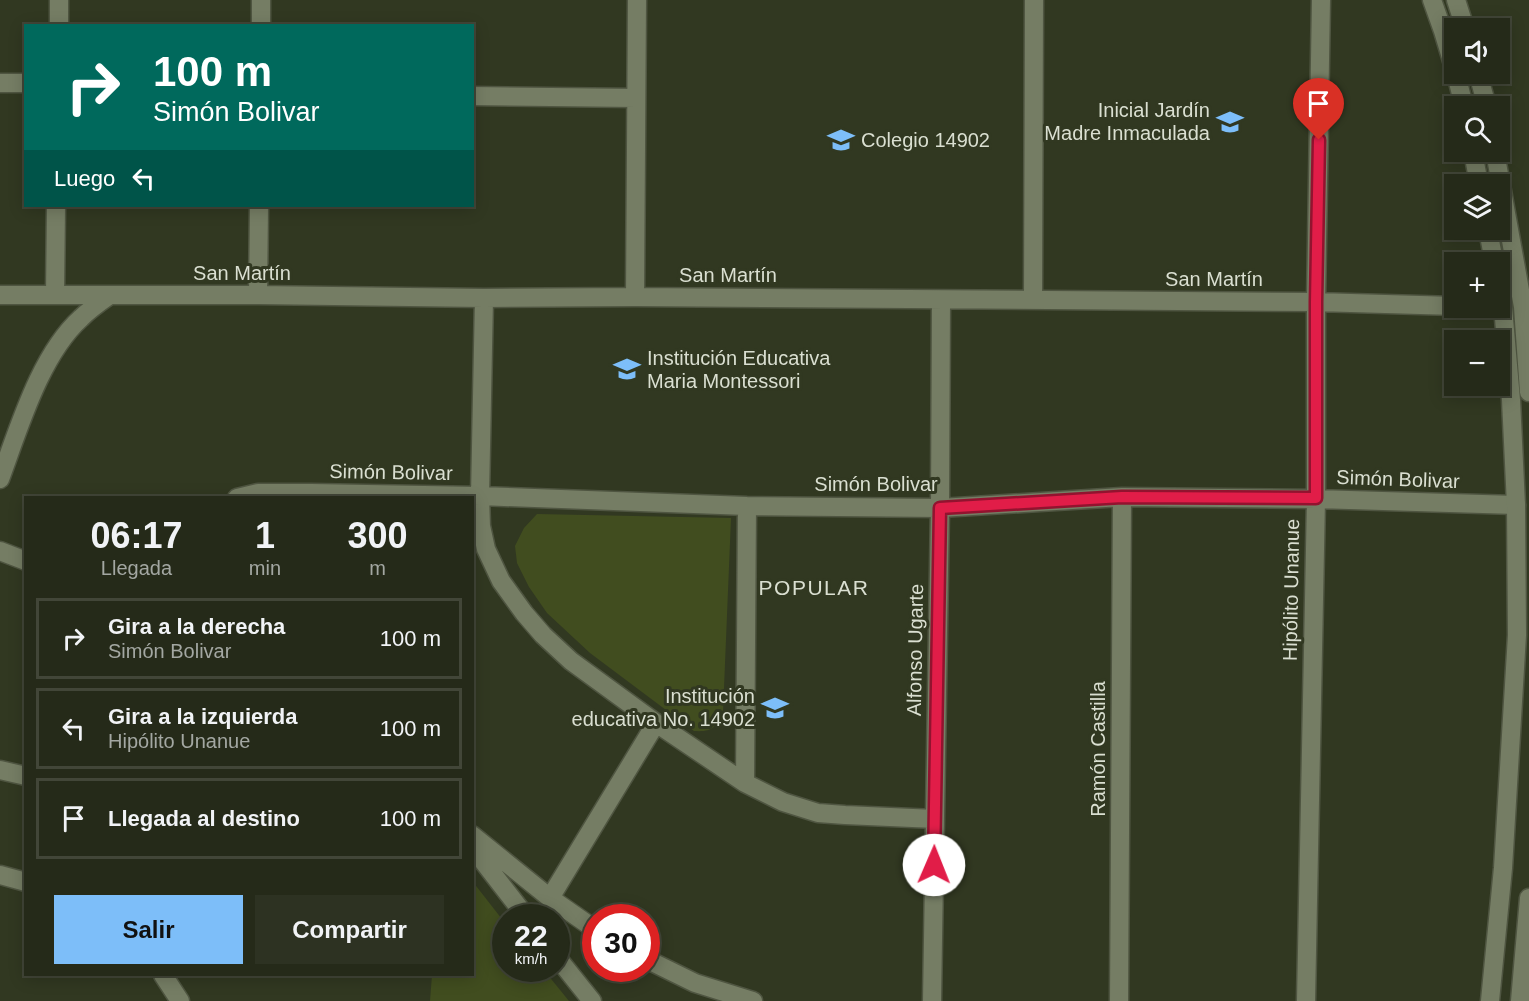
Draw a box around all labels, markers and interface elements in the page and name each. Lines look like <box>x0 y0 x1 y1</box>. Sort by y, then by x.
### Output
map controls <box>1444 18 1510 396</box>
button: sound <box>1444 18 1510 84</box>
icon: right <box>54 48 132 126</box>
text: 100 m <box>153 48 272 95</box>
pin <box>1293 78 1344 140</box>
icon: arrive <box>1302 87 1335 120</box>
button: search <box>1444 96 1510 162</box>
text: Simón Bolivar <box>153 97 320 127</box>
place label: Inicial Jardín Madre Inmaculada <box>1044 99 1211 144</box>
school or university icon: Inicial Jardín Madre Inmaculada <box>1215 107 1245 137</box>
school or university icon: Colegio 14902 <box>826 125 856 155</box>
place label: Colegio 14902 <box>861 129 990 151</box>
icon: left <box>127 162 160 195</box>
text: Luego <box>54 166 115 191</box>
button: layers <box>1444 174 1510 240</box>
button: + <box>1444 252 1510 318</box>
street label: San Martín <box>193 262 291 284</box>
street label: San Martín <box>679 264 777 286</box>
street label: San Martín <box>1165 268 1263 290</box>
button: − <box>1444 330 1510 396</box>
place label: Institución Educativa Maria Montessori <box>647 347 831 392</box>
school or university icon: Institución Educativa Maria Montessori <box>612 354 642 384</box>
street label: Simón Bolivar <box>329 460 453 484</box>
street label: Simón Bolivar <box>1336 466 1460 492</box>
street label: Simón Bolivar <box>814 473 938 495</box>
text: 06:17 <box>90 515 182 556</box>
text: 1 <box>255 515 275 556</box>
text: 300 <box>347 515 408 556</box>
street label: Hipólito Unanue <box>1279 519 1303 661</box>
text: Llegada <box>101 557 172 579</box>
text: min <box>249 557 281 579</box>
text: m <box>369 557 386 579</box>
district label: POPULAR <box>759 576 869 599</box>
street label: Alfonso Ugarte <box>903 584 927 716</box>
text: Gira a la derecha <box>108 614 285 639</box>
icon: right <box>57 622 90 655</box>
text: 100 m <box>380 626 441 651</box>
text: Simón Bolivar <box>108 640 231 662</box>
street label: Ramón Castilla <box>1087 680 1109 817</box>
place label: Institución educativa No. 14902 <box>572 685 755 730</box>
school or university icon: Institución educativa No. 14902 <box>760 693 790 723</box>
text: Gira a la izquierda <box>108 704 298 729</box>
icon: left <box>57 712 90 745</box>
text: 100 m <box>380 716 441 741</box>
text: Hipólito Unanue <box>108 730 250 752</box>
icon: arrive <box>57 802 90 835</box>
text: Llegada al destino <box>108 806 300 831</box>
text: 100 m <box>380 806 441 831</box>
position arrow <box>902 833 966 897</box>
button: Salir <box>54 895 243 964</box>
button: Compartir <box>255 895 444 964</box>
speed limit sign: 30 <box>582 904 660 982</box>
text: 22 <box>514 919 548 952</box>
text: km/h <box>515 950 547 967</box>

